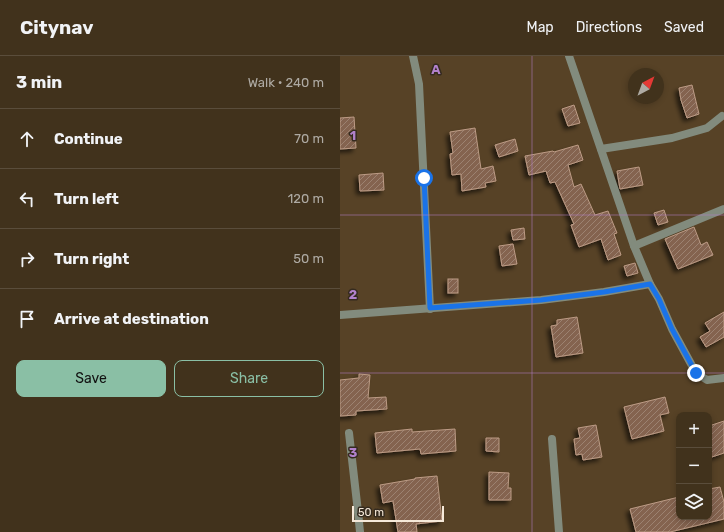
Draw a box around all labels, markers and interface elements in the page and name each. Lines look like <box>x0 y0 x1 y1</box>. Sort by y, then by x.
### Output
text: Citynav <box>20 16 93 39</box>
text: Map <box>527 19 554 36</box>
text: Directions <box>576 19 642 36</box>
text: Saved <box>664 19 704 36</box>
text: A <box>431 62 441 77</box>
north arrow <box>628 68 664 104</box>
text: 3 min <box>16 72 62 92</box>
text: Walk · 240 m <box>248 75 324 90</box>
icon: ahead <box>16 128 38 150</box>
text: 1 <box>350 128 356 143</box>
text: Continue <box>54 130 123 148</box>
text: 70 m <box>294 131 324 146</box>
route start <box>415 169 433 187</box>
icon: left <box>16 188 38 210</box>
text: Turn left <box>54 190 119 208</box>
text: 120 m <box>288 191 324 206</box>
icon: right <box>16 248 38 270</box>
text: Turn right <box>54 250 129 268</box>
text: 50 m <box>293 251 324 266</box>
text: 2 <box>349 287 357 302</box>
icon: arrive <box>16 308 38 330</box>
text: Arrive at destination <box>54 310 209 328</box>
button: Save <box>16 360 166 397</box>
button: Share <box>174 360 324 397</box>
route end <box>687 364 705 382</box>
map controls <box>676 412 712 520</box>
button: + <box>676 412 712 448</box>
text: 3 <box>349 445 358 460</box>
button: − <box>676 448 712 484</box>
button: layers <box>676 484 712 520</box>
scale bar <box>352 504 444 523</box>
text: 50 m <box>358 506 384 519</box>

